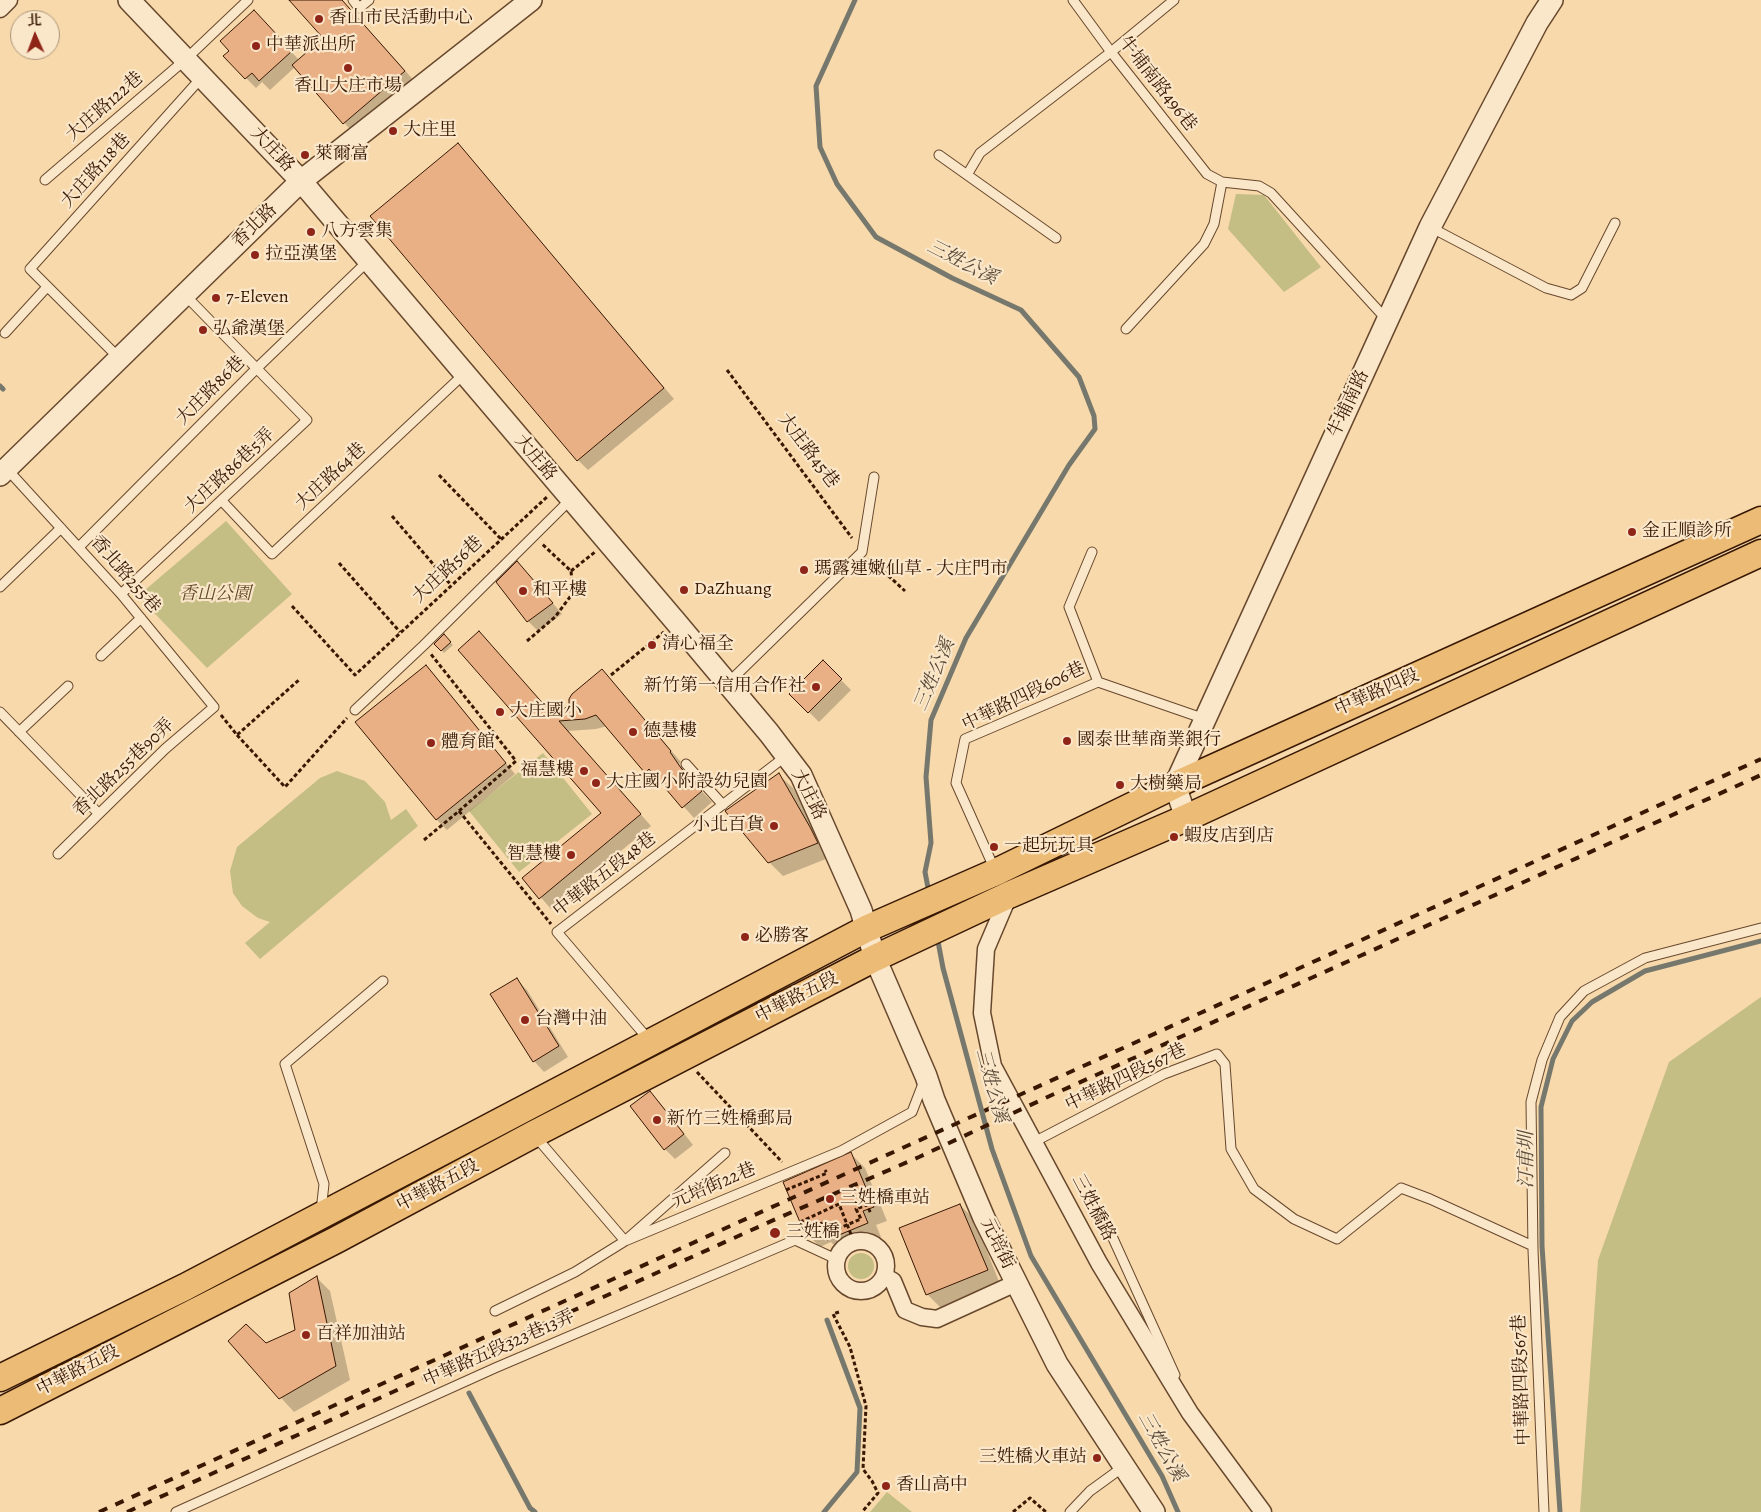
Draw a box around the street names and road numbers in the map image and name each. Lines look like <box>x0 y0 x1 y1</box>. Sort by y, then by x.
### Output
street label: 牛埔南路496巷 <box>1113 32 1201 136</box>
street label: 大庄路122巷 <box>62 68 148 146</box>
street label: 大庄路 <box>246 123 298 177</box>
street label: 大庄路118巷 <box>57 129 135 213</box>
street label: 香北路 <box>228 199 282 253</box>
street label: 大庄路86巷 <box>172 352 250 430</box>
street label: 牛埔南路 <box>1324 367 1374 441</box>
street label: 大庄路45巷 <box>773 409 843 493</box>
street label: 大庄路86巷5弄 <box>181 424 279 518</box>
street label: 大庄路 <box>509 430 561 486</box>
street label: 大庄路64巷 <box>291 439 371 515</box>
street label: 香北路255巷 <box>85 532 165 618</box>
street label: 大庄路56巷 <box>408 532 488 608</box>
street label: 中華路四段606巷 <box>959 658 1089 736</box>
street label: 中華路四段 <box>1331 665 1423 721</box>
street label: 香北路255巷90弄 <box>69 714 179 822</box>
street label: 大庄路 <box>786 766 830 824</box>
street label: 中華路五段48巷 <box>549 828 661 922</box>
street label: 中華路五段 <box>752 968 842 1028</box>
street label: 中華路四段567巷 <box>1062 1039 1190 1117</box>
street label: 中華路五段 <box>393 1155 483 1217</box>
street label: 元培街22巷 <box>669 1159 759 1213</box>
street label: 三姓橋路 <box>1067 1171 1119 1245</box>
street label: 元培街 <box>975 1215 1019 1273</box>
street label: 中華路五段323巷13弄 <box>420 1306 578 1392</box>
street label: 中華路四段567巷 <box>1509 1314 1535 1446</box>
street label: 中華路五段 <box>33 1341 123 1401</box>

